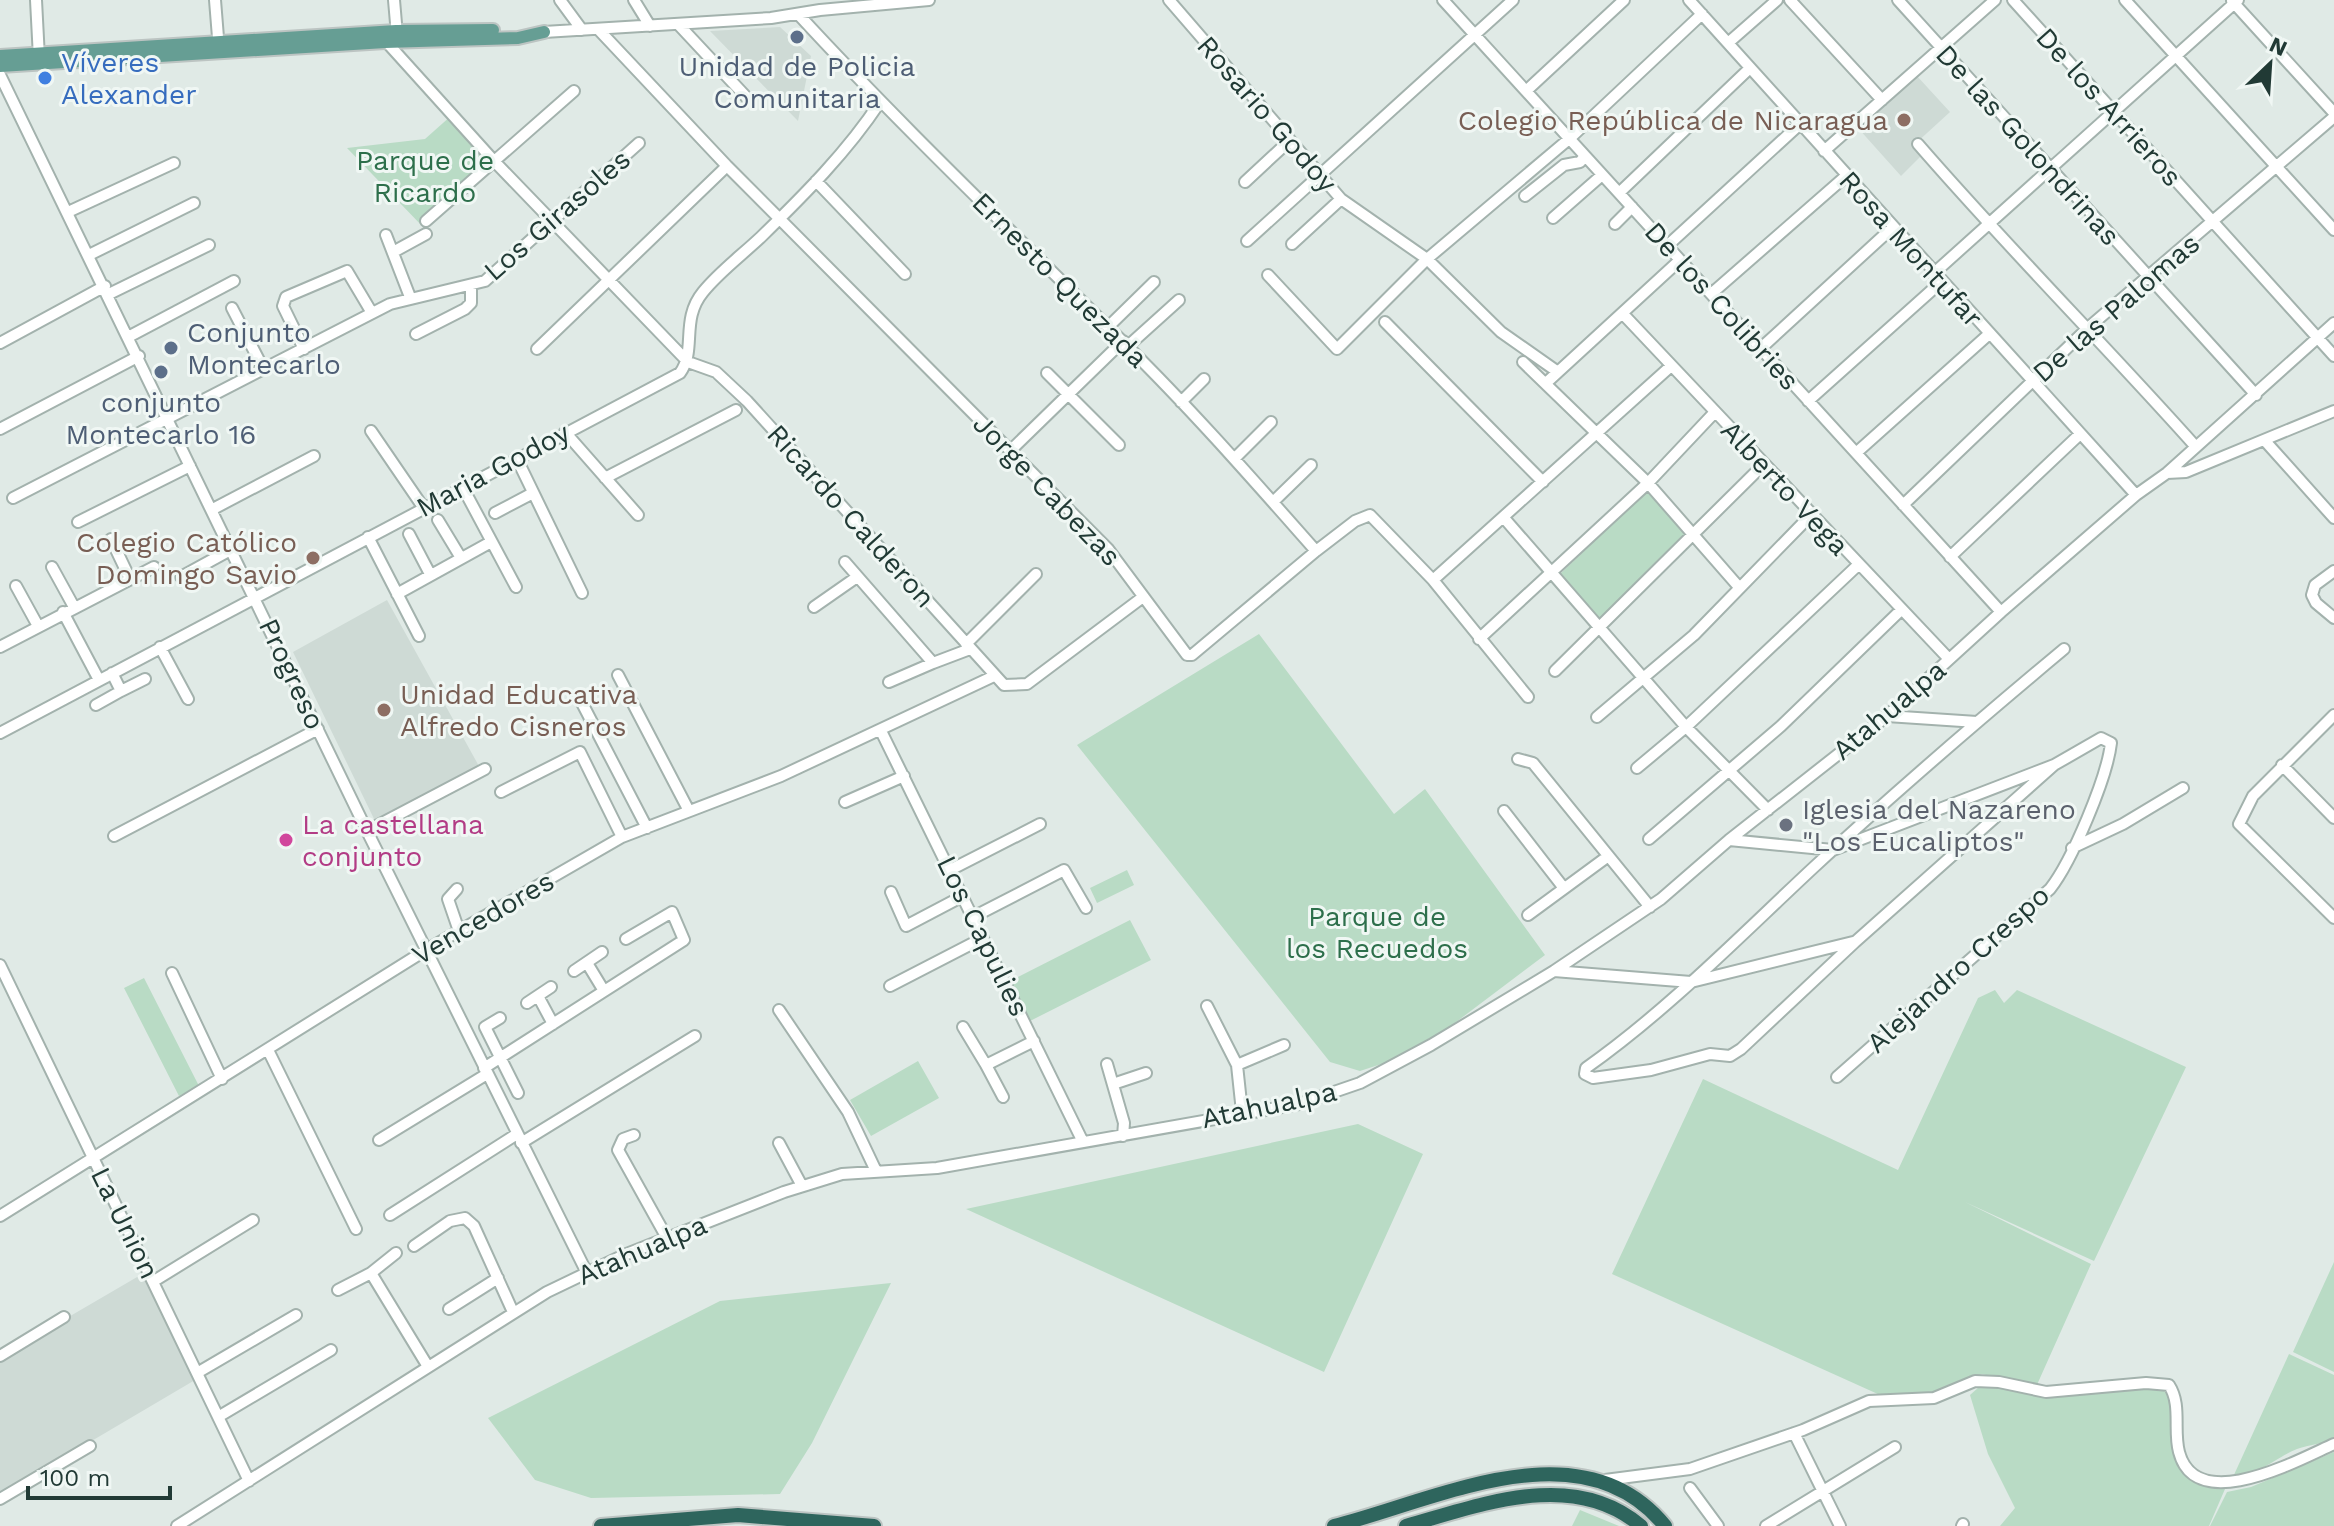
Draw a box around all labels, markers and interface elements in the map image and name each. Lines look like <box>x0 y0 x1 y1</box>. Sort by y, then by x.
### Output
street label: De los Arrieros <box>2029 21 2189 193</box>
north arrow <box>2230 24 2310 104</box>
marker: Unidad de Policia Comunitaria <box>788 28 806 46</box>
street label: Rosario Godoy <box>1190 29 1344 199</box>
text: N <box>2266 32 2291 61</box>
street label: De las Golondrinas <box>1929 38 2127 252</box>
place label: Víveres Alexander <box>61 46 197 111</box>
place label: Unidad de Policia Comunitaria <box>679 50 916 115</box>
marker: Víveres Alexander <box>36 69 54 87</box>
place label: Colegio República de Nicaragua <box>1458 104 1888 137</box>
marker: Colegio República de Nicaragua <box>1895 111 1913 129</box>
street label: Los Girasoles <box>477 142 637 288</box>
park label: Parque de Ricardo <box>356 144 494 209</box>
street label: Rosa Montufar <box>1832 164 1990 334</box>
street label: Ernesto Quezada <box>966 186 1155 375</box>
street label: De los Colibries <box>1638 215 1806 397</box>
street label: De las Palomas <box>2026 227 2206 389</box>
place label: Conjunto Montecarlo <box>187 316 341 381</box>
marker: Conjunto Montecarlo <box>162 339 180 357</box>
marker: conjunto Montecarlo 16 <box>152 363 170 381</box>
place label: conjunto Montecarlo 16 <box>66 386 256 451</box>
street label: Jorge Cabezas <box>966 407 1128 573</box>
street label: Alberto Vega <box>1714 414 1856 562</box>
street label: Maria Godoy <box>411 416 576 524</box>
street label: Ricardo Calderon <box>760 418 942 614</box>
place label: Colegio Católico Domingo Savio <box>76 526 297 591</box>
marker: Colegio Católico Domingo Savio <box>304 549 322 567</box>
street label: Progreso <box>252 613 332 735</box>
street label: Atahualpa <box>1826 653 1952 767</box>
place label: Unidad Educativa Alfredo Cisneros <box>400 678 637 743</box>
marker: Unidad Educativa Alfredo Cisneros <box>375 701 393 719</box>
place label: Iglesia del Nazareno "Los Eucaliptos" <box>1802 793 2076 858</box>
place label: La castellana conjunto <box>302 808 484 873</box>
marker: Iglesia del Nazareno "Los Eucaliptos" <box>1777 816 1795 834</box>
marker: La castellana conjunto <box>277 831 295 849</box>
street label: Los Capulies <box>930 850 1036 1022</box>
street label: Vencedores <box>406 864 560 972</box>
street label: Alejandro Crespo <box>1860 878 2056 1060</box>
park label: Parque de los Recuedos <box>1286 900 1468 965</box>
street label: Atahualpa <box>1198 1075 1340 1135</box>
street label: La Union <box>84 1162 166 1284</box>
street label: Atahualpa <box>572 1208 712 1292</box>
scale bar <box>28 1450 170 1500</box>
text: 100 m <box>40 1464 110 1492</box>

